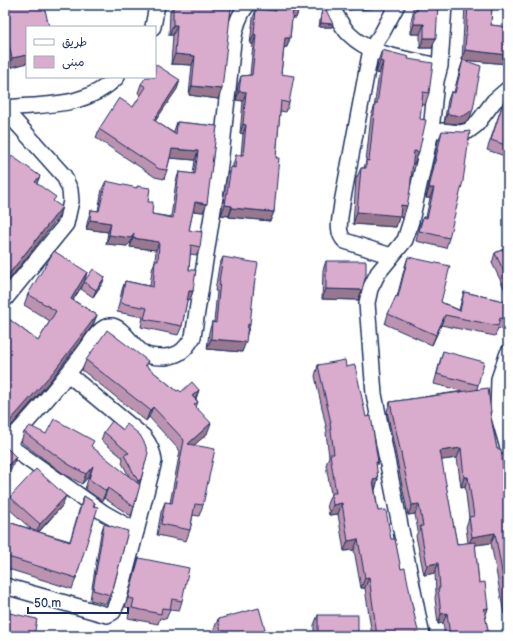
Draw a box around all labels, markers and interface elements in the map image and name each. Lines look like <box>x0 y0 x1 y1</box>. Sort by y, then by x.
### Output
legend <box>26 26 156 78</box>
text: طريق <box>62 35 87 50</box>
text: مبنى <box>62 55 85 70</box>
scale bar <box>28 589 128 615</box>
text: 50 m <box>34 596 61 611</box>

